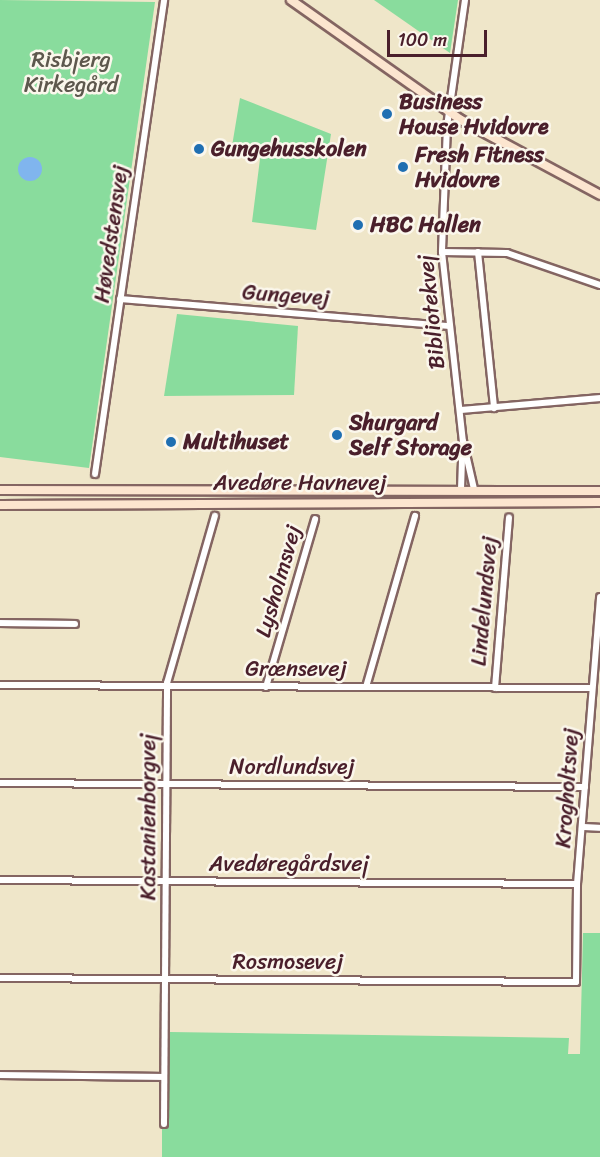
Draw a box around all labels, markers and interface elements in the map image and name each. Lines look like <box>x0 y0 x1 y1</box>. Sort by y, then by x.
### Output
scale bar <box>390 18 490 56</box>
text: 100 m <box>398 24 447 56</box>
park label: Risbjerg Kirkegård <box>24 46 118 98</box>
place label: Business House Hvidovre <box>399 88 548 140</box>
marker: Business House Hvidovre <box>380 107 394 121</box>
place label: Gungehusskolen <box>211 136 367 162</box>
place label: Fresh Fitness Hvidovre <box>415 141 545 192</box>
marker: Gungehusskolen <box>192 142 206 156</box>
marker: Fresh Fitness Hvidovre <box>396 160 410 174</box>
street label: Høvedstensvej <box>88 163 134 305</box>
place label: HBC Hallen <box>370 212 481 238</box>
marker: HBC Hallen <box>351 218 365 232</box>
street label: Bibliotekvej <box>412 253 450 371</box>
street label: Gungevej <box>241 279 331 311</box>
place label: Shurgard Self Storage <box>349 409 472 460</box>
marker: Shurgard Self Storage <box>330 428 344 442</box>
place label: Multihuset <box>183 429 289 455</box>
marker: Multihuset <box>164 435 178 449</box>
street label: Avedøre Havnevej <box>214 470 386 496</box>
street label: Lysholmsvej <box>249 522 307 640</box>
street label: Lindelundsvej <box>465 535 503 667</box>
street label: Grænsevej <box>245 656 347 682</box>
street label: Krogholtsvej <box>550 727 584 849</box>
street label: Kastanienborgvej <box>135 734 161 900</box>
street label: Nordlundsvej <box>229 754 355 780</box>
street label: Avedøregårdsvej <box>209 851 369 877</box>
street label: Rosmosevej <box>232 949 344 975</box>

